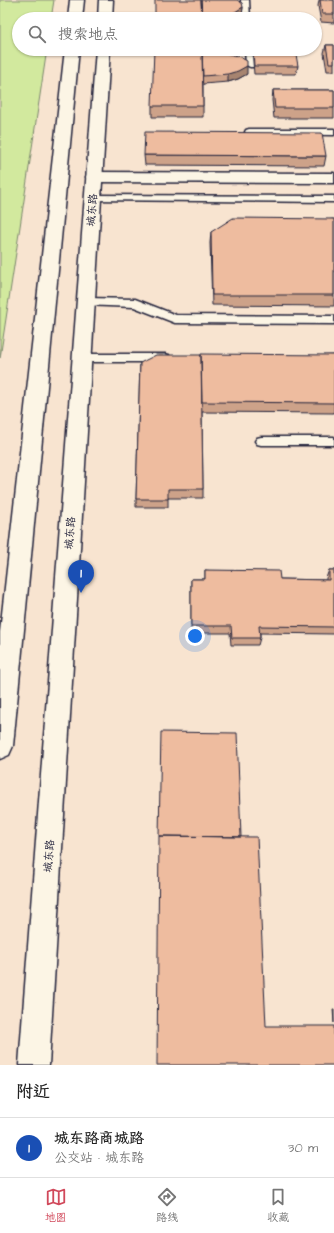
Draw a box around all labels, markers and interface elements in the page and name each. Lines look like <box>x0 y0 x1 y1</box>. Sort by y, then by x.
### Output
search box <box>12 12 322 56</box>
icon: search <box>26 23 48 45</box>
text: 搜索地点 <box>58 24 118 45</box>
street label: 城东路 <box>83 193 101 227</box>
street label: 城东路 <box>61 516 79 550</box>
pin: 1 <box>68 560 94 593</box>
your location <box>185 626 205 646</box>
street label: 城东路 <box>40 839 58 873</box>
text: 附近 <box>16 1080 50 1104</box>
text: 城东路商城路 <box>54 1128 144 1149</box>
text: 1 <box>28 1139 30 1157</box>
text: 30 m <box>288 1139 318 1157</box>
text: 公交站 · 城东路 <box>54 1149 144 1167</box>
tab: 地图 <box>45 1186 67 1225</box>
tab: 路线 <box>156 1186 178 1225</box>
tab: 收藏 <box>267 1186 289 1225</box>

